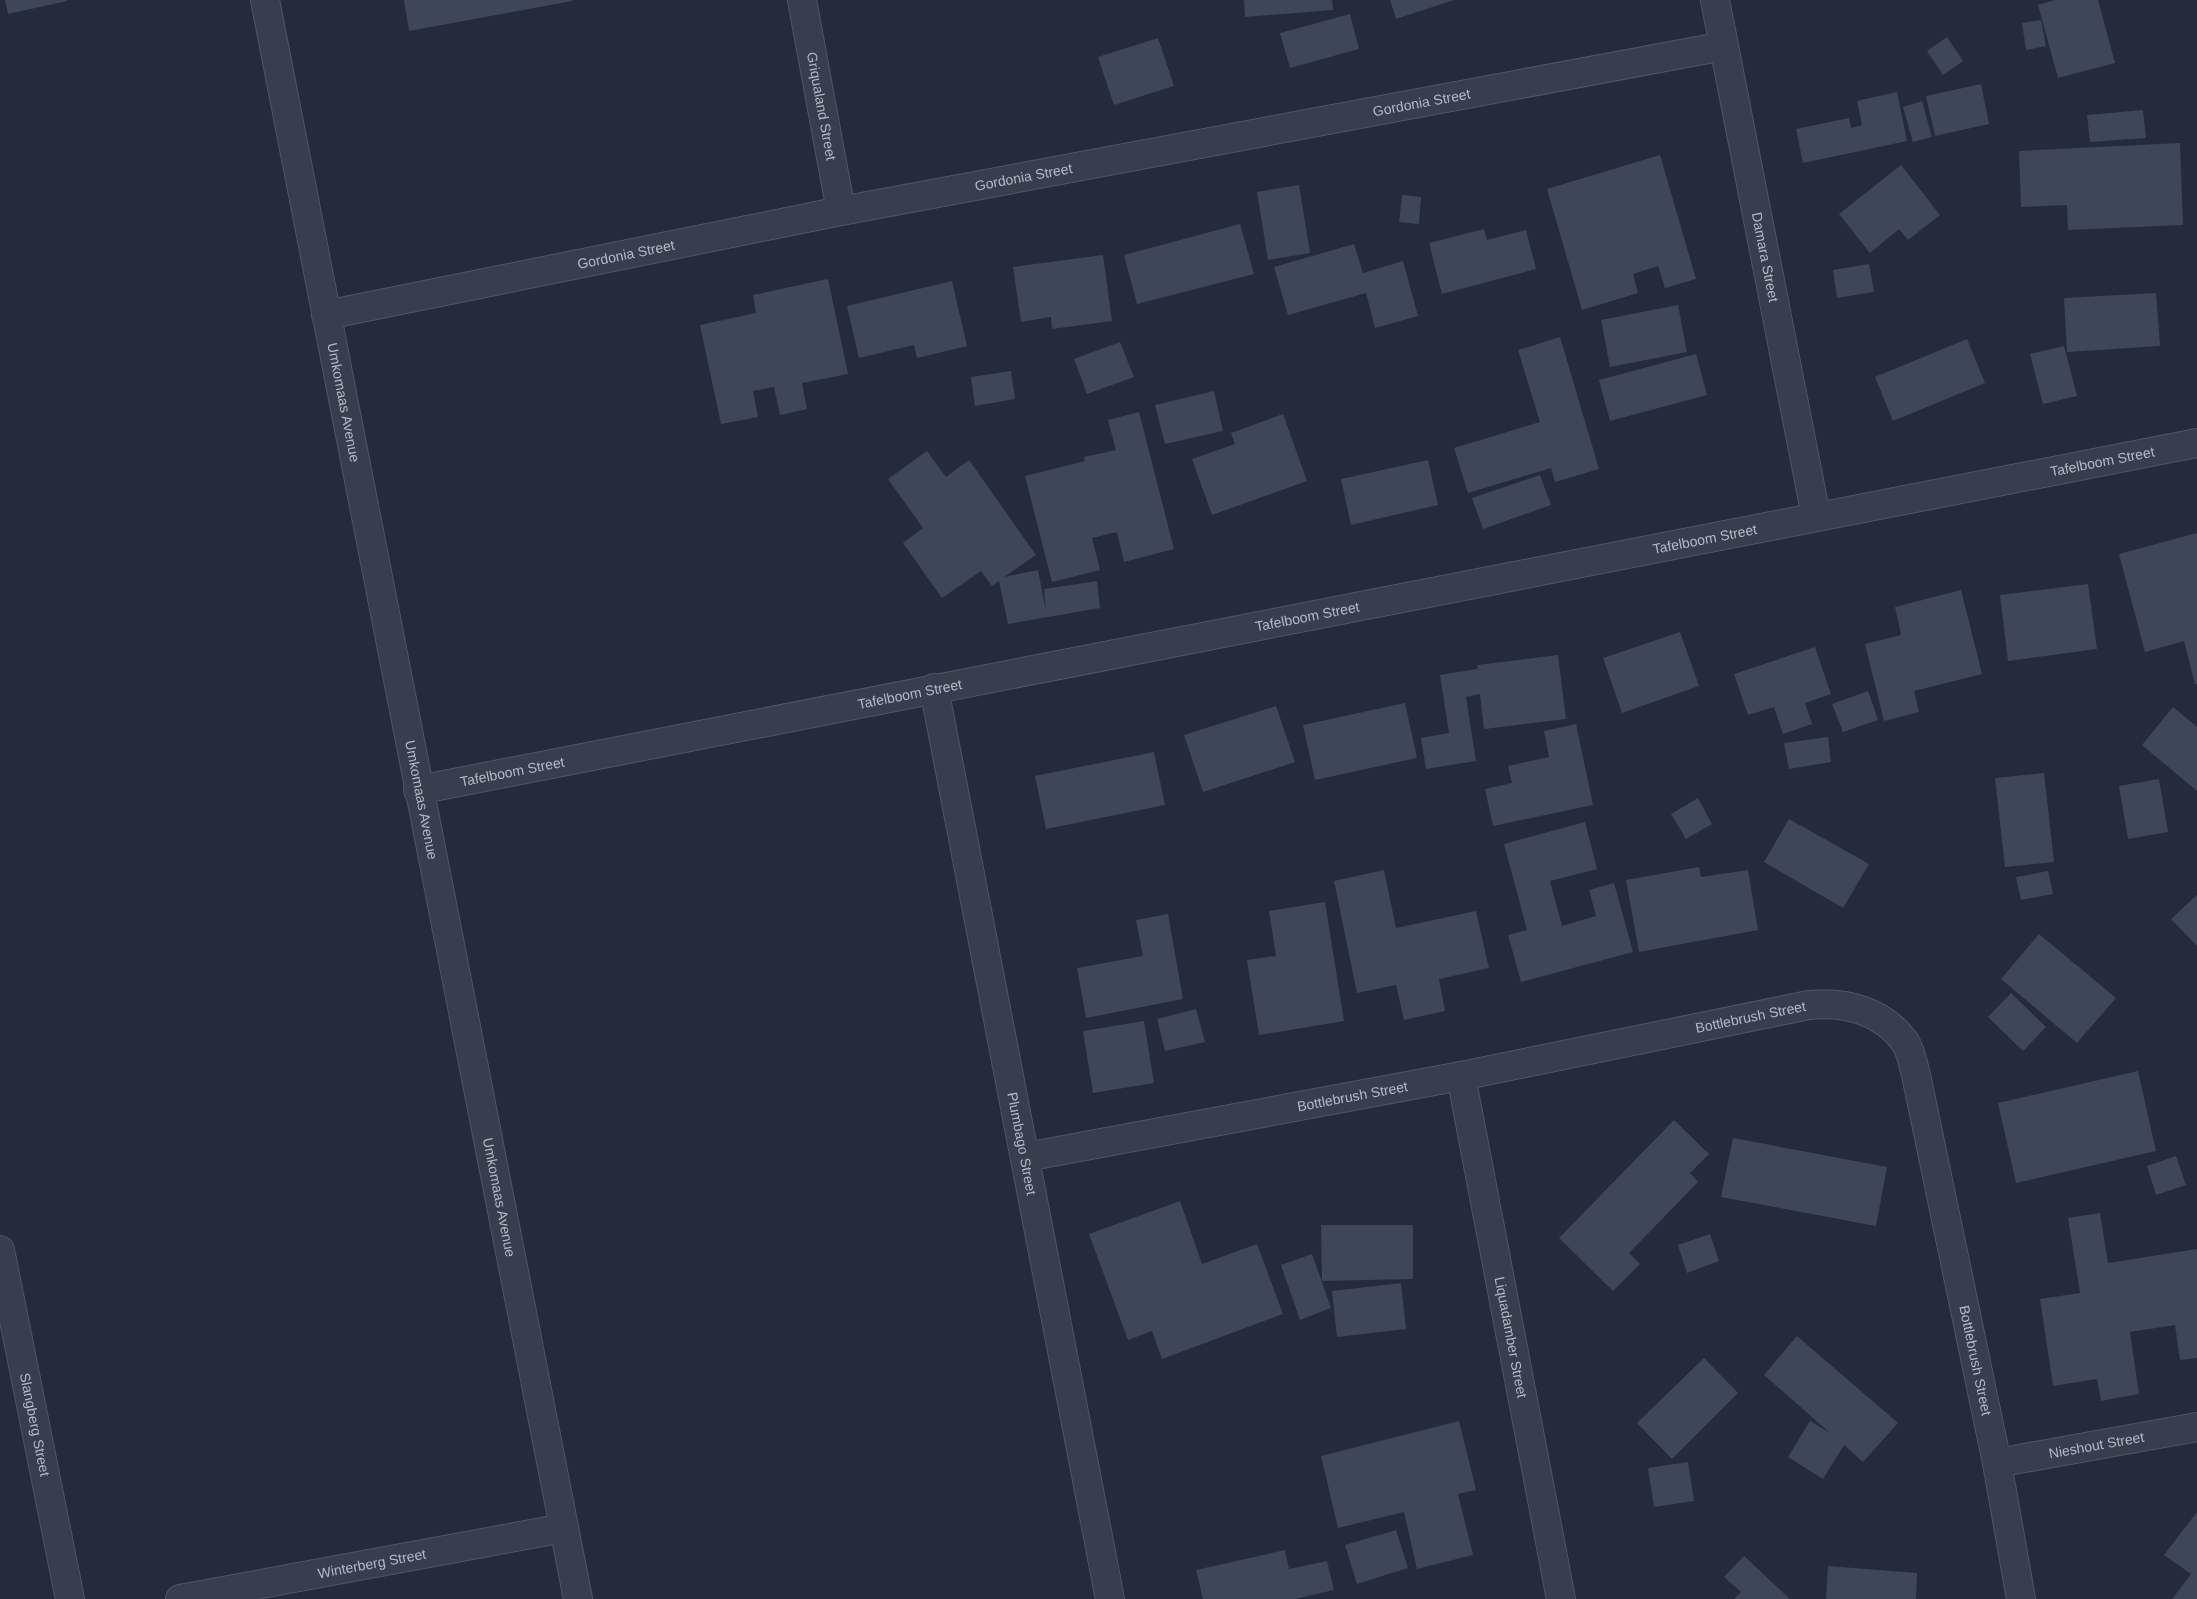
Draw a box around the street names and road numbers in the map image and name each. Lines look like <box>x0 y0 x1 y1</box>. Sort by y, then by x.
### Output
street label: Griqualand Street <box>804 51 840 162</box>
street label: Gordonia Street <box>1371 86 1472 119</box>
street label: Gordonia Street <box>973 160 1074 194</box>
street label: Damara Street <box>1749 211 1782 303</box>
street label: Gordonia Street <box>576 237 676 272</box>
street label: Umkomaas Avenue <box>324 341 363 464</box>
street label: Tafelboom Street <box>2049 443 2156 479</box>
street label: Tafelboom Street <box>1651 521 1758 557</box>
street label: Tafelboom Street <box>1254 599 1361 635</box>
street label: Tafelboom Street <box>856 676 963 712</box>
street label: Umkomaas Avenue <box>402 739 441 861</box>
street label: Tafelboom Street <box>459 754 566 790</box>
street label: Bottlebrush Street <box>1694 998 1807 1036</box>
street label: Bottlebrush Street <box>1296 1078 1409 1114</box>
street label: Plumbago Street <box>1004 1091 1040 1196</box>
street label: Umkomaas Avenue <box>480 1136 519 1259</box>
street label: Liquadamber Street <box>1492 1275 1530 1399</box>
street label: Bottlebrush Street <box>1956 1304 1995 1417</box>
street label: Slangberg Street <box>17 1371 53 1478</box>
street label: Nieshout Street <box>2047 1429 2145 1462</box>
street label: Winterberg Street <box>316 1546 427 1581</box>

